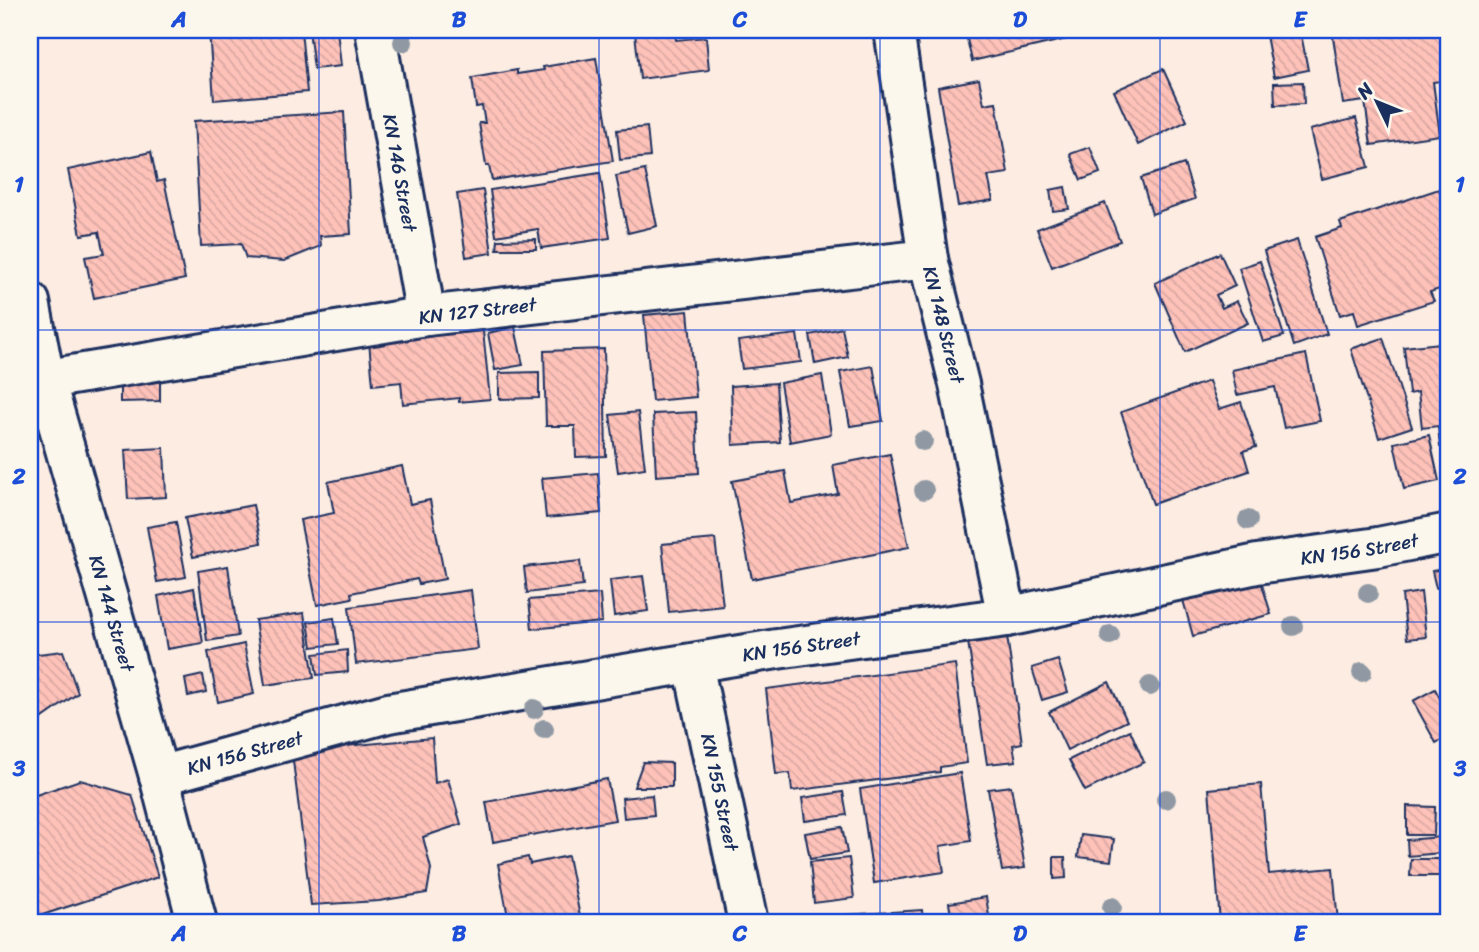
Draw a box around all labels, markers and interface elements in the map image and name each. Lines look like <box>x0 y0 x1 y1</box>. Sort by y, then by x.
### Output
text: A <box>170 0 187 40</box>
text: B <box>452 0 467 40</box>
text: C <box>732 0 748 40</box>
text: D <box>1013 0 1028 40</box>
text: E <box>1294 0 1309 40</box>
north arrow <box>1342 66 1412 136</box>
text: N <box>1348 74 1382 108</box>
street label: KN 146 Street <box>374 111 427 236</box>
text: 1 <box>14 164 24 205</box>
text: 1 <box>1455 164 1465 205</box>
street label: KN 148 Street <box>914 262 975 388</box>
street label: KN 127 Street <box>416 287 539 334</box>
text: 2 <box>11 456 26 497</box>
text: 2 <box>1452 456 1467 497</box>
street label: KN 156 Street <box>1298 523 1422 574</box>
street label: KN 144 Street <box>80 551 145 677</box>
street label: KN 156 Street <box>740 621 863 671</box>
street label: KN 156 Street <box>183 720 308 784</box>
street label: KN 155 Street <box>692 730 749 855</box>
text: 3 <box>12 748 26 789</box>
text: 3 <box>1453 748 1467 789</box>
text: A <box>170 913 187 952</box>
text: B <box>452 913 467 952</box>
text: C <box>732 913 748 952</box>
text: D <box>1013 913 1028 952</box>
text: E <box>1294 913 1309 952</box>

